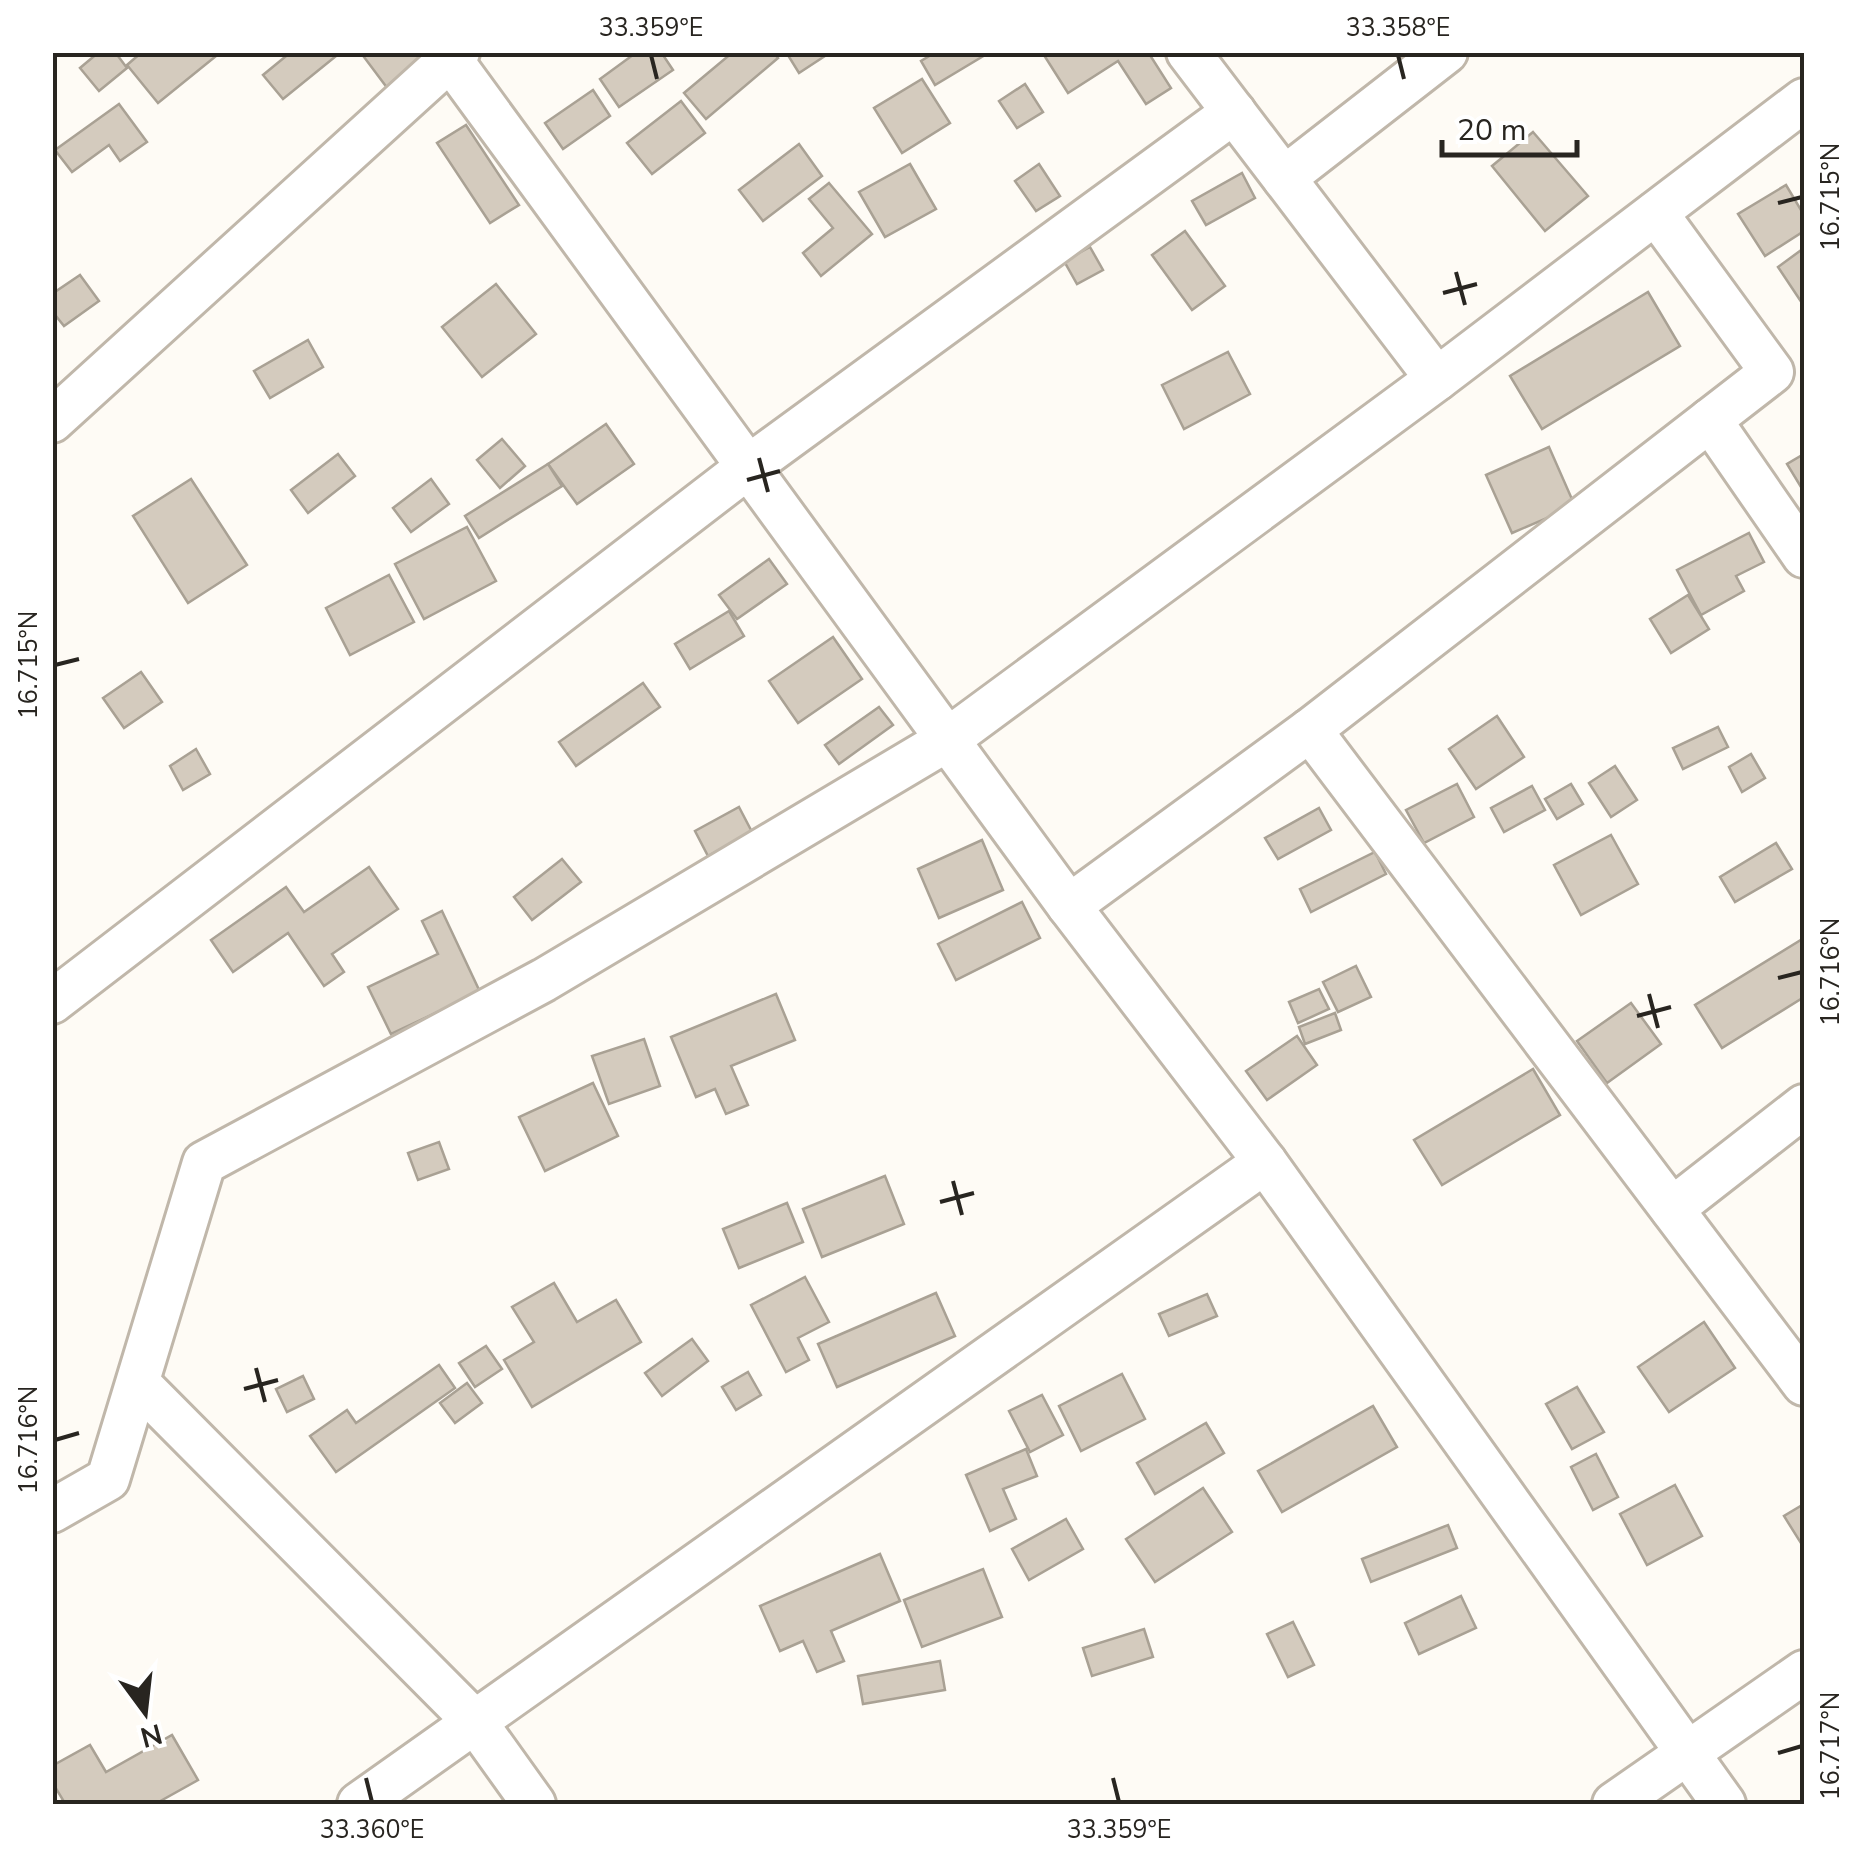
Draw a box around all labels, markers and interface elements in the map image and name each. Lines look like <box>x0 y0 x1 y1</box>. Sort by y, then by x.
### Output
text: 33.359°E <box>599 11 703 45</box>
text: 33.358°E <box>1346 11 1450 45</box>
scale bar <box>1442 95 1577 157</box>
text: 20 m <box>1457 110 1526 151</box>
text: 16.715°N <box>1814 143 1848 251</box>
text: 16.715°N <box>12 611 46 719</box>
text: 16.716°N <box>1814 918 1848 1026</box>
text: 16.716°N <box>12 1386 46 1494</box>
north arrow <box>95 1662 195 1762</box>
text: 16.717°N <box>1814 1692 1848 1800</box>
text: N <box>136 1714 166 1756</box>
text: 33.360°E <box>320 1813 424 1847</box>
text: 33.359°E <box>1067 1813 1171 1847</box>

